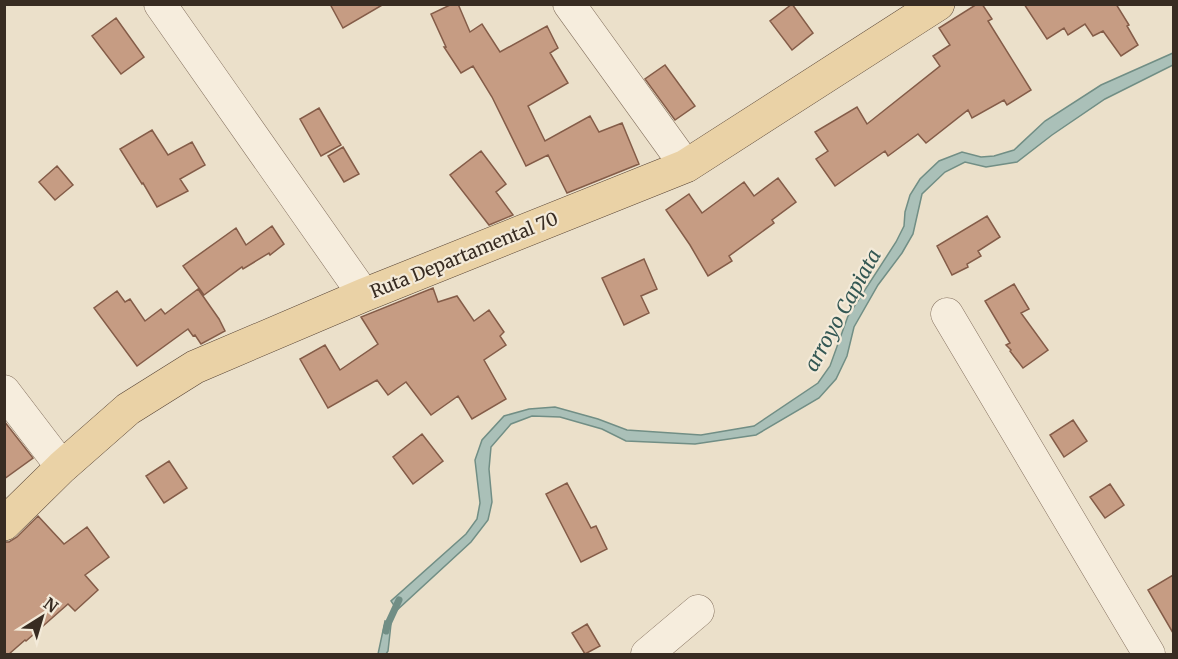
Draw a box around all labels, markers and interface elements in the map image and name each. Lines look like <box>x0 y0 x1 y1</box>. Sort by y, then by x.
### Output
street label: Ruta Departamental 70 <box>367 207 561 303</box>
water label: arroyo Capiata <box>798 245 886 375</box>
north arrow <box>12 587 72 647</box>
text: N <box>40 593 62 617</box>

